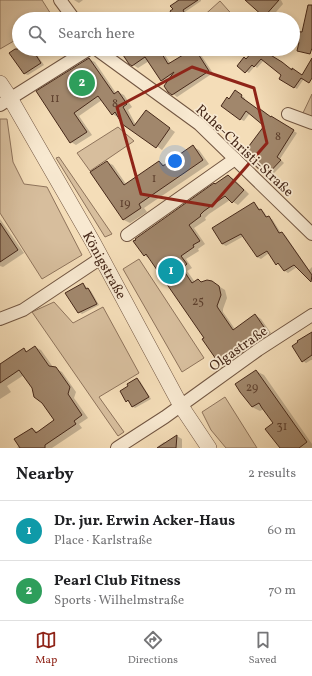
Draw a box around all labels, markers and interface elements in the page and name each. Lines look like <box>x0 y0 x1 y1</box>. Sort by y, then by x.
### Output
search box <box>12 12 300 56</box>
icon: search <box>26 23 48 45</box>
text: Search here <box>58 24 135 45</box>
pin: 2 <box>69 68 95 98</box>
house number: 11 <box>50 91 60 107</box>
house number: 8 <box>112 96 118 112</box>
street label: Ruhe-Christi-Straße <box>191 101 297 202</box>
house number: 8 <box>275 129 281 145</box>
your location <box>165 151 185 171</box>
house number: 1 <box>152 171 156 187</box>
house number: 19 <box>120 196 130 212</box>
street label: Königstraße <box>77 228 130 303</box>
pin: 1 <box>158 256 184 286</box>
house number: 25 <box>192 294 204 310</box>
street label: Olgastraße <box>206 322 272 376</box>
house number: 29 <box>246 380 258 396</box>
house number: 31 <box>277 419 287 435</box>
text: Nearby <box>16 463 74 486</box>
text: 2 results <box>248 465 296 483</box>
text: Dr. jur. Erwin Acker-Haus <box>54 511 235 532</box>
text: 1 <box>26 522 32 540</box>
text: 60 m <box>268 522 296 540</box>
text: Place · Karlstraße <box>54 532 152 550</box>
text: Pearl Club Fitness <box>54 571 181 592</box>
text: 2 <box>26 582 32 600</box>
text: 70 m <box>268 582 296 600</box>
text: Sports · Wilhelmstraße <box>54 592 184 610</box>
tab: Map <box>35 629 57 668</box>
tab: Directions <box>128 629 178 668</box>
tab: Saved <box>248 629 277 668</box>

